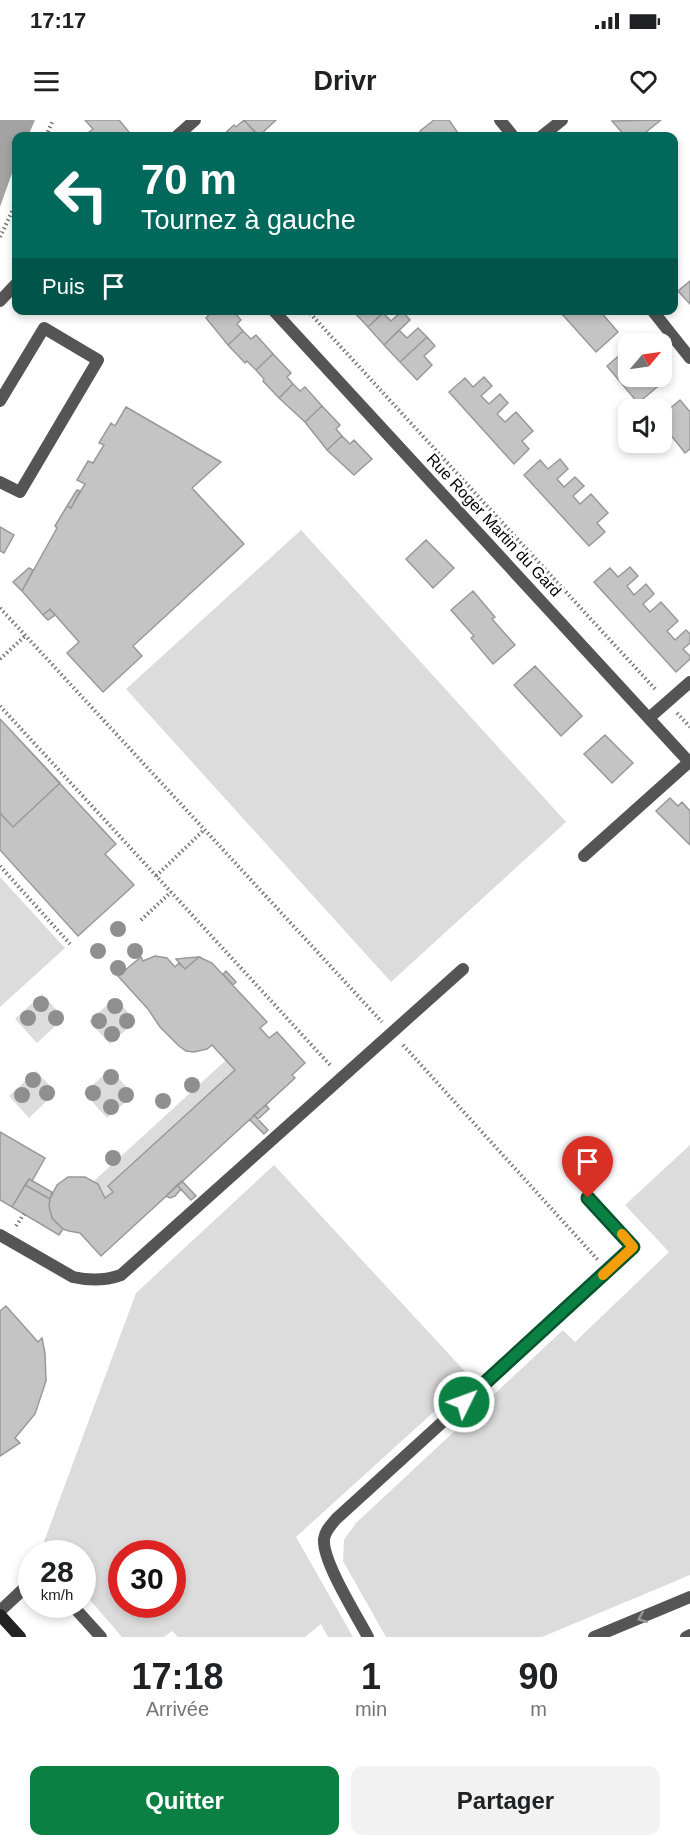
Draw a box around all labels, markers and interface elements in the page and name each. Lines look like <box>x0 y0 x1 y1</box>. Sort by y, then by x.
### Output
text: 17:17 <box>30 8 86 33</box>
icon: menu <box>30 65 63 98</box>
icon: heart <box>627 65 660 98</box>
text: Drivr <box>313 66 377 96</box>
icon: left <box>42 156 120 234</box>
text: 70 m <box>141 156 237 203</box>
text: Tournez à gauche <box>141 205 356 235</box>
icon: arrive <box>97 270 130 303</box>
text: Puis <box>42 274 85 299</box>
north arrow <box>618 333 672 387</box>
map controls <box>618 333 672 453</box>
button: sound <box>618 399 672 453</box>
street label: Rue Roger Martin du Gard <box>423 450 565 600</box>
pin <box>562 1136 613 1198</box>
icon: arrive <box>571 1145 604 1178</box>
position arrow <box>432 1370 496 1434</box>
speed limit sign: 30 <box>108 1540 186 1618</box>
text: 28 <box>40 1555 74 1588</box>
text: km/h <box>41 1586 73 1603</box>
one-way arrow <box>638 1611 649 1623</box>
text: 17:18 <box>131 1656 223 1697</box>
text: 1 <box>361 1656 381 1697</box>
text: 90 <box>519 1656 559 1697</box>
text: Arrivée <box>146 1698 209 1720</box>
text: min <box>355 1698 387 1720</box>
text: m <box>530 1698 547 1720</box>
button: Quitter <box>30 1766 339 1835</box>
button: Partager <box>351 1766 660 1835</box>

